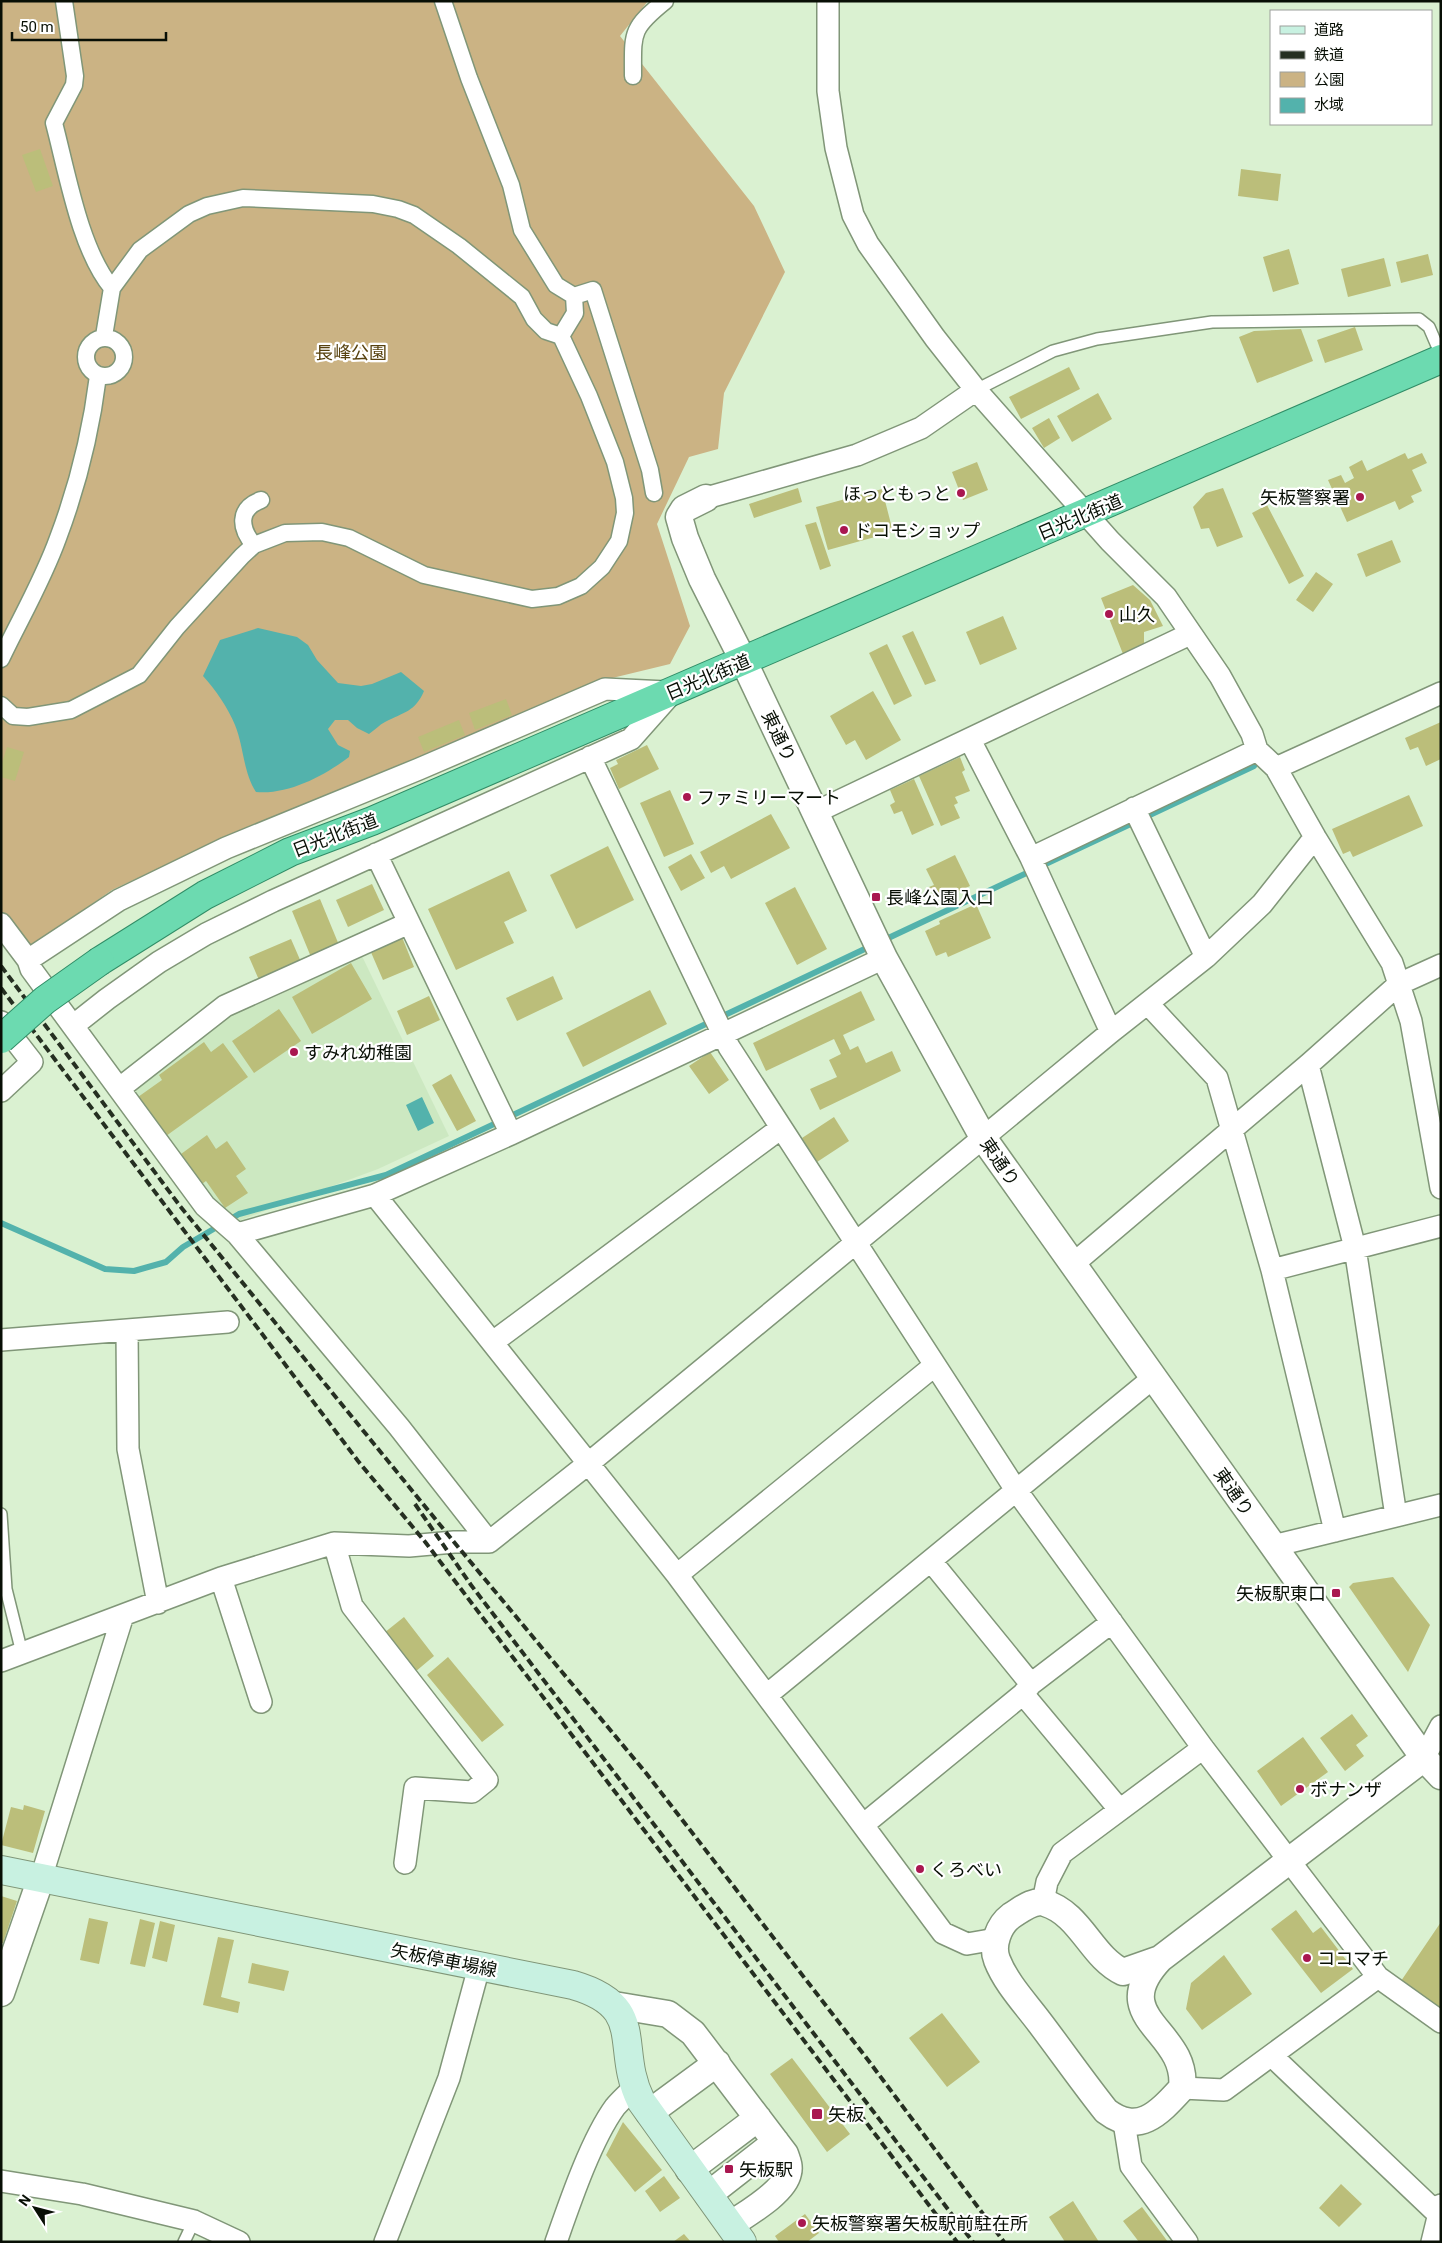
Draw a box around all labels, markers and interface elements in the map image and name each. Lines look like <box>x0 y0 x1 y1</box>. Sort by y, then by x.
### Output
scale bar <box>12 10 166 42</box>
legend <box>1270 10 1432 125</box>
text: 50 m <box>20 18 54 36</box>
text: 道路 <box>1314 21 1344 39</box>
text: 鉄道 <box>1314 46 1344 64</box>
text: 公園 <box>1314 71 1344 89</box>
text: 水域 <box>1314 96 1344 114</box>
park label: 長峰公園 <box>315 342 387 363</box>
place label: ほっともっと <box>843 483 951 504</box>
marker: ほっともっと <box>955 487 967 499</box>
place label: 矢板警察署 <box>1260 487 1350 508</box>
street label: 日光北街道 <box>1034 490 1126 544</box>
marker: 矢板警察署 <box>1354 491 1366 503</box>
place label: ドコモショップ <box>854 520 980 541</box>
marker: ドコモショップ <box>838 524 850 536</box>
place label: 山久 <box>1119 604 1155 625</box>
marker: 山久 <box>1103 608 1115 620</box>
street label: 日光北街道 <box>662 650 754 704</box>
street label: 東通り <box>758 707 800 765</box>
place label: ファミリーマート <box>697 787 841 808</box>
marker: ファミリーマート <box>681 791 693 803</box>
street label: 日光北街道 <box>289 809 381 861</box>
place label: 長峰公園入口 <box>886 887 994 908</box>
marker: 長峰公園入口 <box>870 891 882 903</box>
place label: すみれ幼稚園 <box>304 1042 412 1063</box>
marker: すみれ幼稚園 <box>288 1046 300 1058</box>
street label: 東通り <box>976 1134 1024 1190</box>
street label: 東通り <box>1210 1464 1258 1520</box>
place label: 矢板駅東口 <box>1236 1583 1326 1604</box>
marker: 矢板駅東口 <box>1330 1587 1342 1599</box>
place label: ボナンザ <box>1310 1779 1382 1800</box>
marker: ボナンザ <box>1294 1783 1306 1795</box>
place label: くろべい <box>930 1859 1002 1880</box>
marker: くろべい <box>914 1863 926 1875</box>
street label: 矢板停車場線 <box>389 1939 499 1981</box>
place label: ココマチ <box>1317 1948 1389 1969</box>
marker: ココマチ <box>1301 1952 1313 1964</box>
place label: 矢板 <box>828 2104 864 2125</box>
marker: 矢板 <box>810 2107 824 2121</box>
place label: 矢板駅 <box>739 2159 793 2180</box>
marker: 矢板駅 <box>723 2163 735 2175</box>
north arrow <box>10 2183 60 2233</box>
text: N <box>15 2192 34 2209</box>
place label: 矢板警察署矢板駅前駐在所 <box>812 2213 1028 2234</box>
marker: 矢板警察署矢板駅前駐在所 <box>796 2217 808 2229</box>

